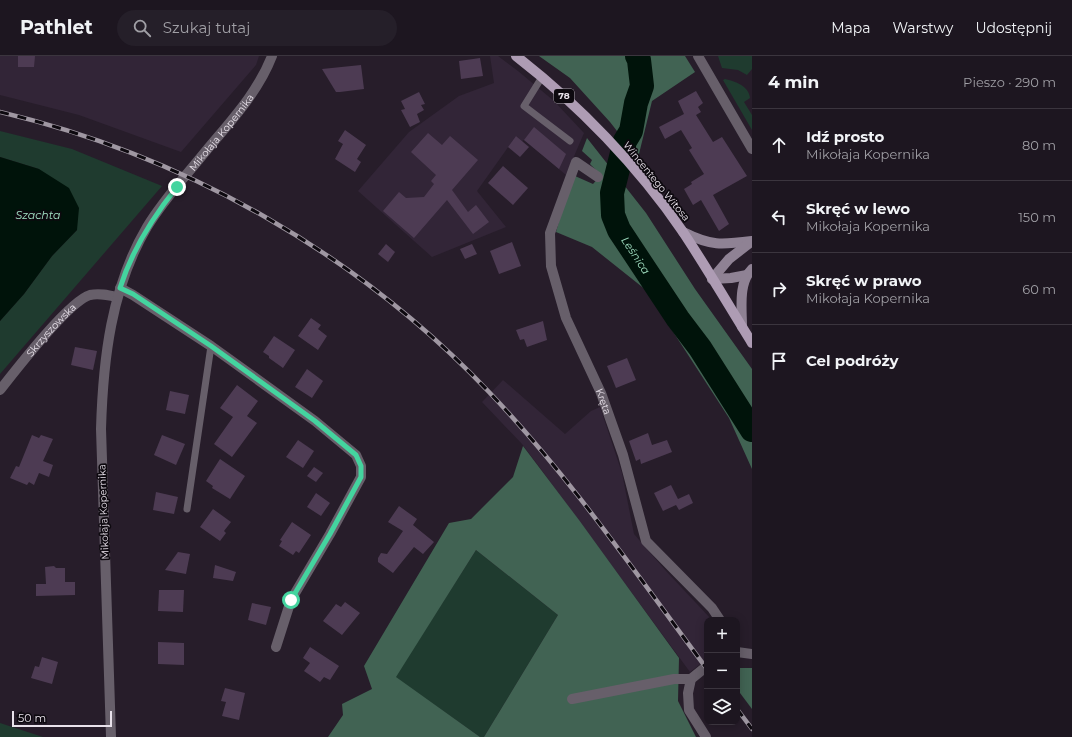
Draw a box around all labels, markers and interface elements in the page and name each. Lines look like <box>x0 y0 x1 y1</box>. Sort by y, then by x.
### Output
search box <box>117 10 397 46</box>
text: Pathlet <box>20 16 93 39</box>
icon: search <box>131 17 153 39</box>
text: Szukaj tutaj <box>163 18 250 37</box>
text: Mapa <box>831 19 871 37</box>
text: Warstwy <box>893 19 953 37</box>
text: Udostępnij <box>975 19 1052 37</box>
text: 4 min <box>768 72 819 92</box>
text: Pieszo · 290 m <box>963 74 1056 90</box>
road number: 78 <box>554 89 574 103</box>
street label: Mikołaja Kopernika <box>186 91 257 174</box>
text: Idź prosto <box>806 127 884 146</box>
icon: ahead <box>768 134 790 156</box>
text: 80 m <box>1022 137 1056 153</box>
street label: Wincentego Witosa <box>620 139 693 224</box>
text: Mikołaja Kopernika <box>806 146 930 162</box>
route end <box>168 178 186 196</box>
text: Skręć w lewo <box>806 199 910 218</box>
icon: left <box>768 206 790 228</box>
water label: Szachta <box>15 208 61 222</box>
text: 150 m <box>1018 209 1056 225</box>
text: Mikołaja Kopernika <box>806 218 930 234</box>
water label: Leśnica <box>618 234 653 277</box>
text: Skręć w prawo <box>806 271 922 290</box>
icon: right <box>768 278 790 300</box>
text: 60 m <box>1022 281 1056 297</box>
text: Mikołaja Kopernika <box>806 290 930 306</box>
street label: Skrzyszowska <box>24 301 79 359</box>
icon: arrive <box>768 350 790 372</box>
text: Cel podróży <box>806 351 898 370</box>
street label: Kręta <box>593 386 614 416</box>
street label: Mikołaja Kopernika <box>95 464 112 560</box>
route start <box>282 591 300 609</box>
map controls <box>704 617 740 725</box>
button: + <box>704 617 740 653</box>
button: − <box>704 653 740 689</box>
button: layers <box>704 689 740 725</box>
scale bar <box>12 709 112 728</box>
text: 50 m <box>18 711 46 725</box>

